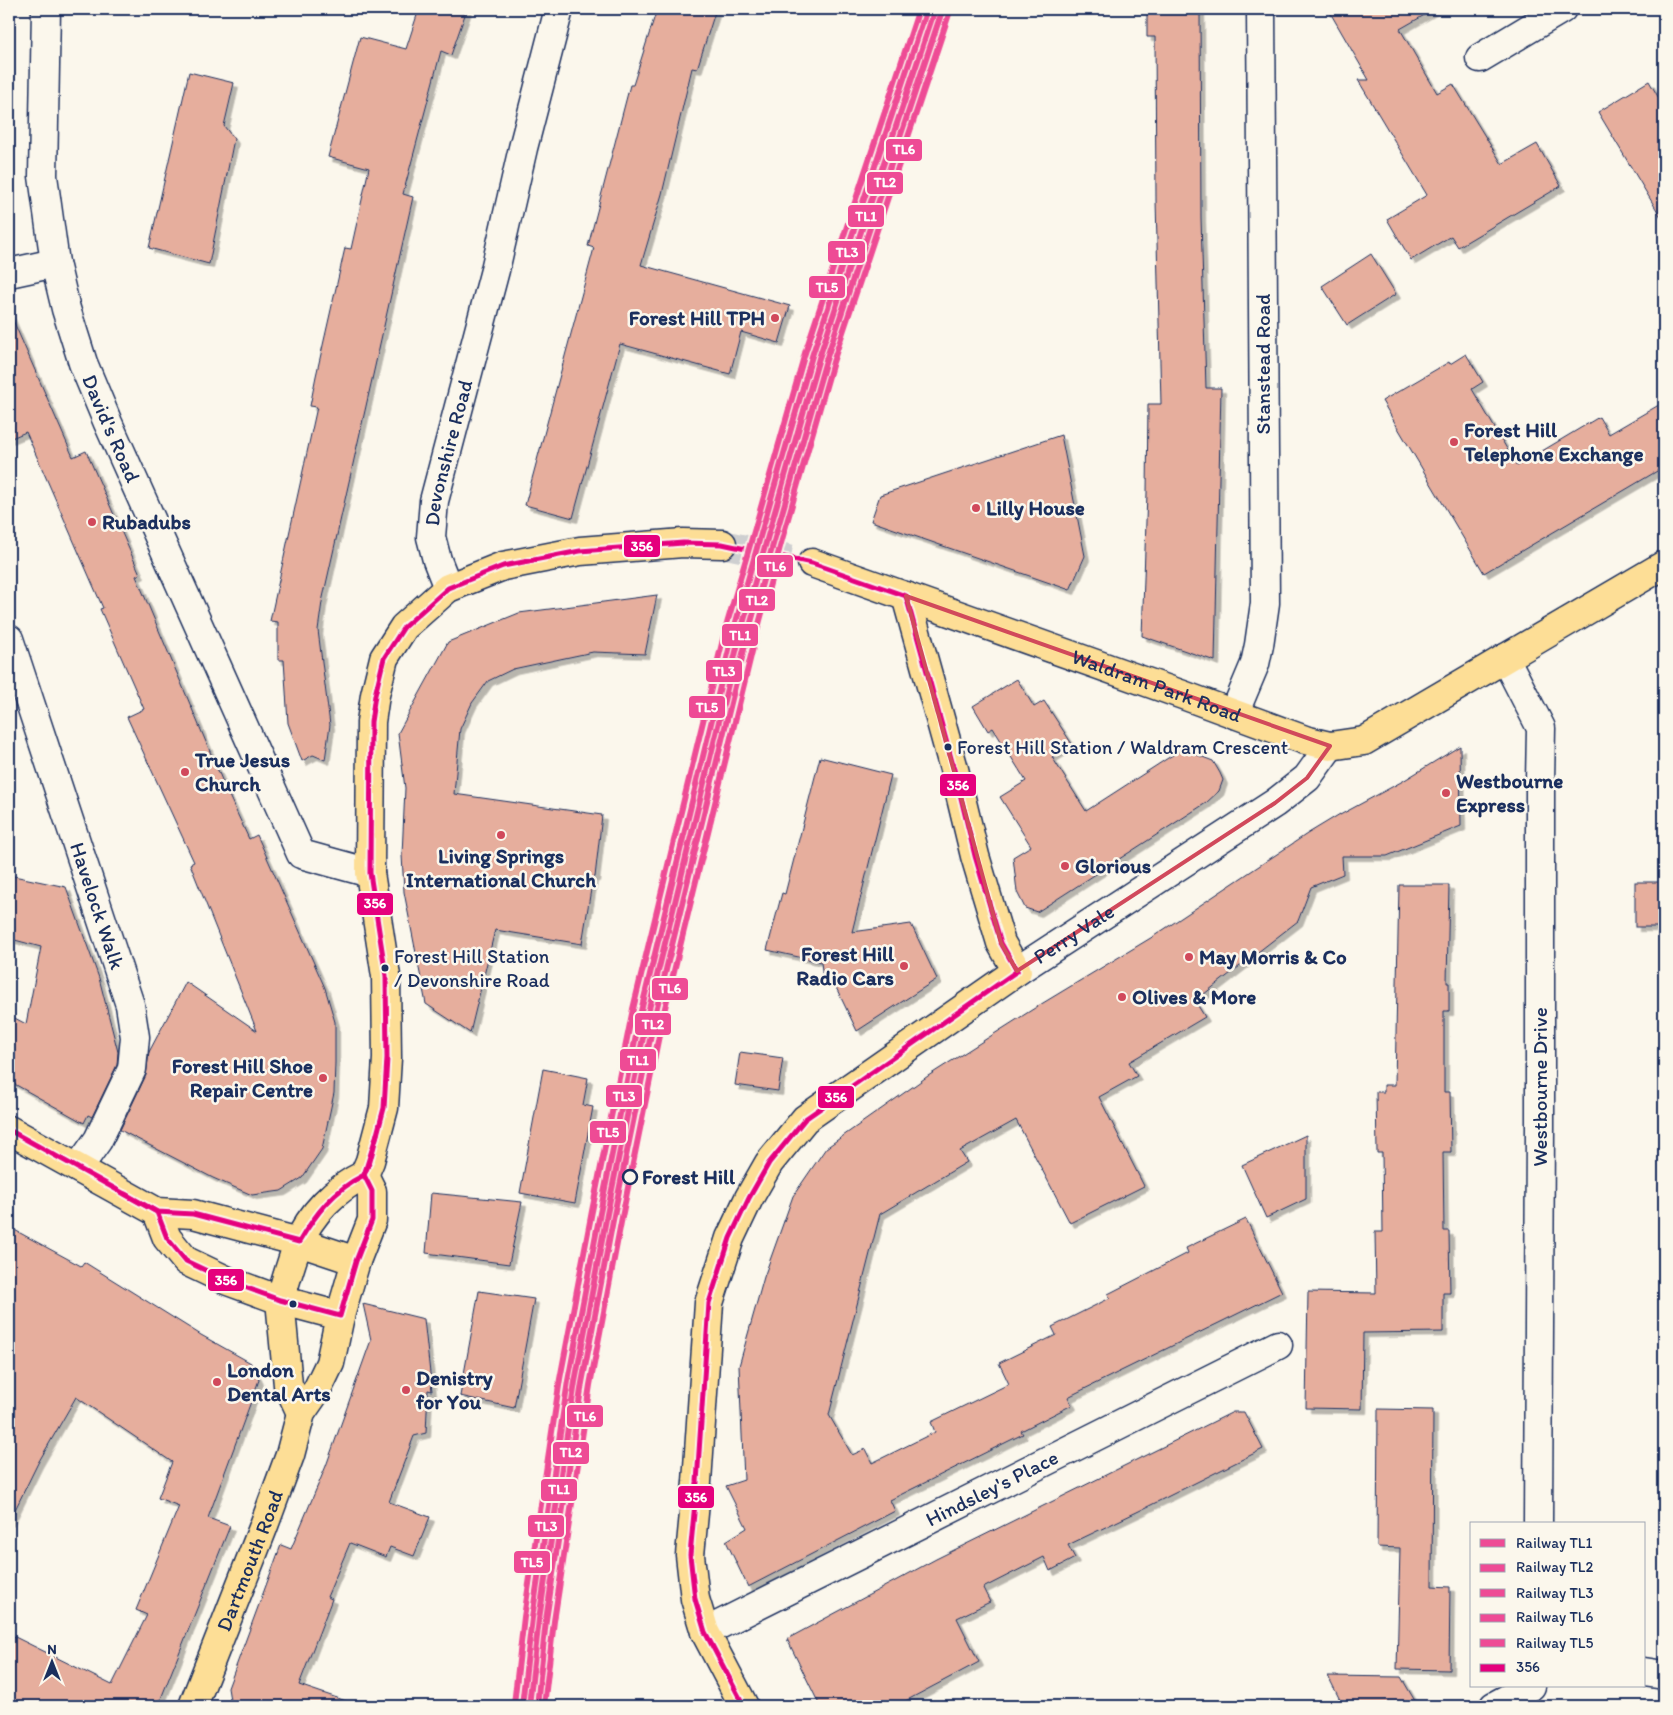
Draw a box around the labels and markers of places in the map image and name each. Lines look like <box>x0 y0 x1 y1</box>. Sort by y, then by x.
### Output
place label: Forest Hill TPH <box>629 305 765 330</box>
marker: Forest Hill TPH <box>769 312 781 324</box>
place label: Forest Hill Telephone Exchange <box>1463 417 1644 467</box>
marker: Forest Hill Telephone Exchange <box>1448 436 1460 448</box>
place label: Lilly House <box>986 495 1085 521</box>
marker: Lilly House <box>970 502 982 514</box>
place label: Rubadubs <box>102 509 191 534</box>
marker: Rubadubs <box>86 516 98 528</box>
place label: Forest Hill Station / Waldram Crescent <box>957 735 1288 759</box>
marker: Forest Hill Station / Waldram Crescent <box>943 742 953 752</box>
place label: True Jesus Church <box>194 747 290 796</box>
marker: True Jesus Church <box>179 766 191 778</box>
place label: Westbourne Express <box>1456 768 1563 818</box>
marker: Westbourne Express <box>1440 787 1452 799</box>
marker: Living Springs International Church <box>495 829 507 841</box>
place label: Living Springs International Church <box>406 843 596 892</box>
place label: Glorious <box>1075 853 1151 878</box>
marker: Glorious <box>1059 860 1071 872</box>
place label: Forest Hill Radio Cars <box>796 941 895 990</box>
place label: Forest Hill Station / Devonshire Road <box>394 944 550 992</box>
place label: May Morris & Co <box>1199 944 1347 970</box>
marker: May Morris & Co <box>1183 951 1195 963</box>
marker: Forest Hill Radio Cars <box>898 960 910 972</box>
marker: Forest Hill Station / Devonshire Road <box>380 963 390 973</box>
place label: Olives & More <box>1132 984 1256 1009</box>
marker: Olives & More <box>1116 991 1128 1003</box>
place label: Forest Hill Shoe Repair Centre <box>172 1053 313 1103</box>
marker: Forest Hill Shoe Repair Centre <box>317 1072 329 1084</box>
place label: Forest Hill <box>642 1164 736 1189</box>
marker: Forest Hill <box>622 1169 638 1185</box>
unlabelled marker <box>288 1299 298 1309</box>
place label: London Dental Arts <box>227 1357 331 1406</box>
place label: Denistry for You <box>416 1365 493 1414</box>
marker: London Dental Arts <box>211 1376 223 1388</box>
marker: Denistry for You <box>400 1384 412 1396</box>

